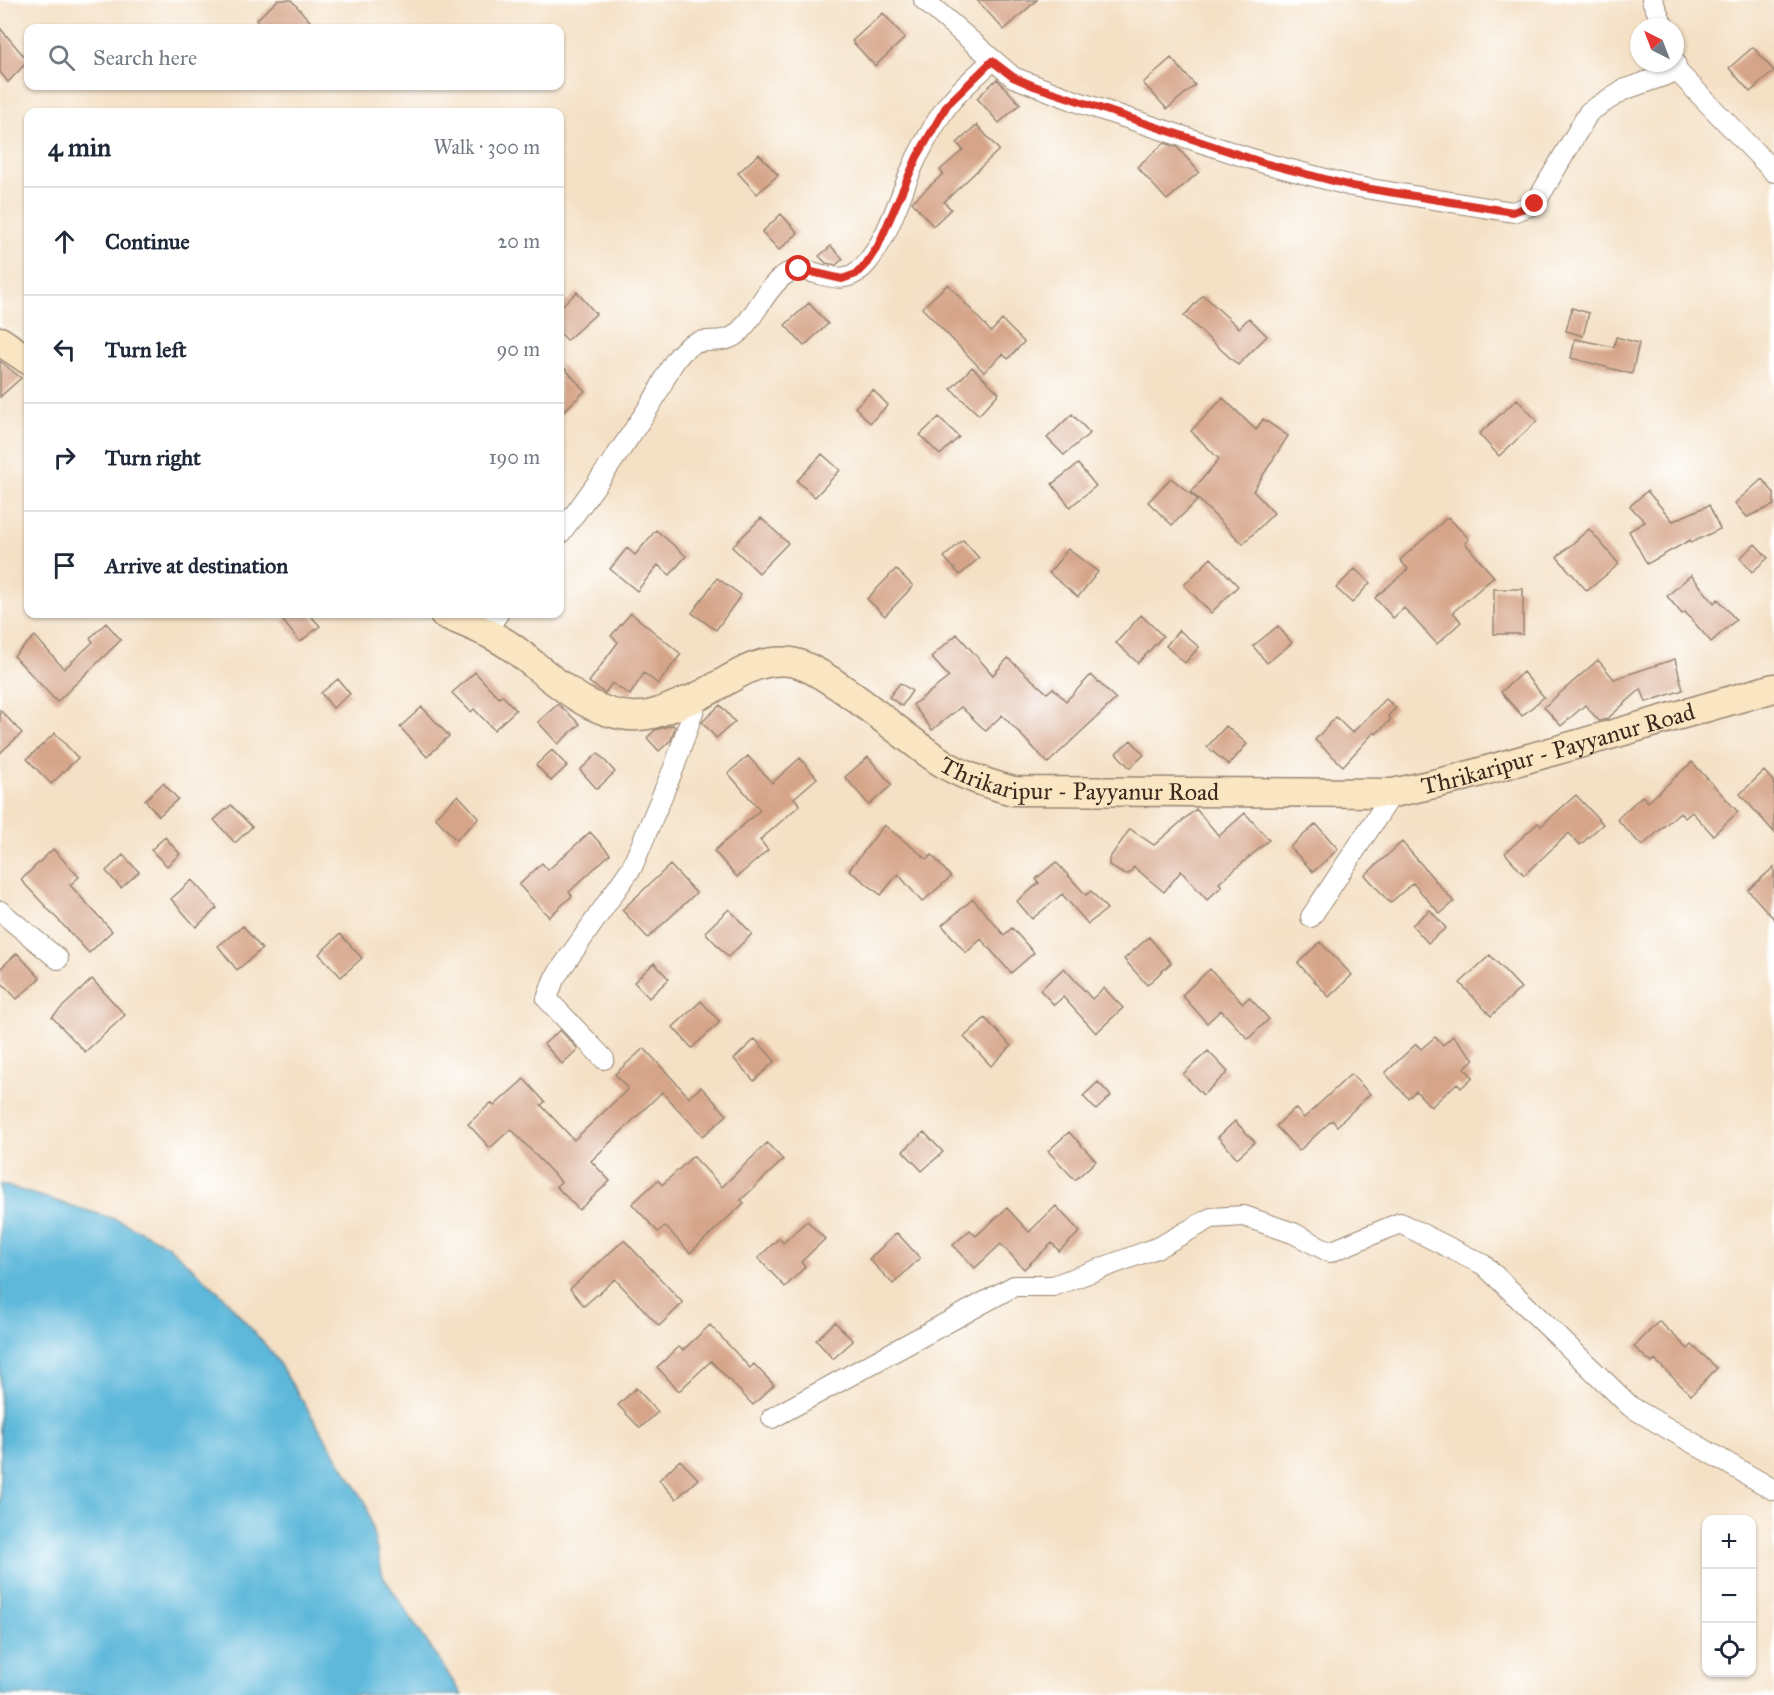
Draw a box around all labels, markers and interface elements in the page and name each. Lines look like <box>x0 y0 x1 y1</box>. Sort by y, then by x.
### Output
north arrow <box>1630 18 1684 72</box>
search box <box>24 24 564 90</box>
icon: search <box>45 41 78 74</box>
text: Search here <box>93 44 197 71</box>
text: 4 min <box>48 131 111 163</box>
text: Walk · 300 m <box>433 135 540 159</box>
route end <box>1521 190 1547 216</box>
icon: ahead <box>48 225 81 258</box>
text: Continue <box>105 228 190 255</box>
text: 20 m <box>497 229 540 253</box>
route start <box>785 255 811 281</box>
icon: left <box>48 333 81 366</box>
text: Turn left <box>105 336 187 363</box>
text: 90 m <box>497 337 540 361</box>
icon: right <box>48 441 81 474</box>
text: Turn right <box>105 444 201 471</box>
text: 190 m <box>489 445 540 469</box>
icon: arrive <box>48 549 81 582</box>
text: Arrive at destination <box>105 552 288 579</box>
street label: Thrikaripur - Payyanur Road <box>1418 696 1698 801</box>
street label: Thrikaripur - Payyanur Road <box>934 750 1219 807</box>
map controls <box>1702 1515 1756 1677</box>
button: + <box>1702 1515 1756 1569</box>
button: − <box>1702 1569 1756 1623</box>
button: locate <box>1702 1623 1756 1677</box>

